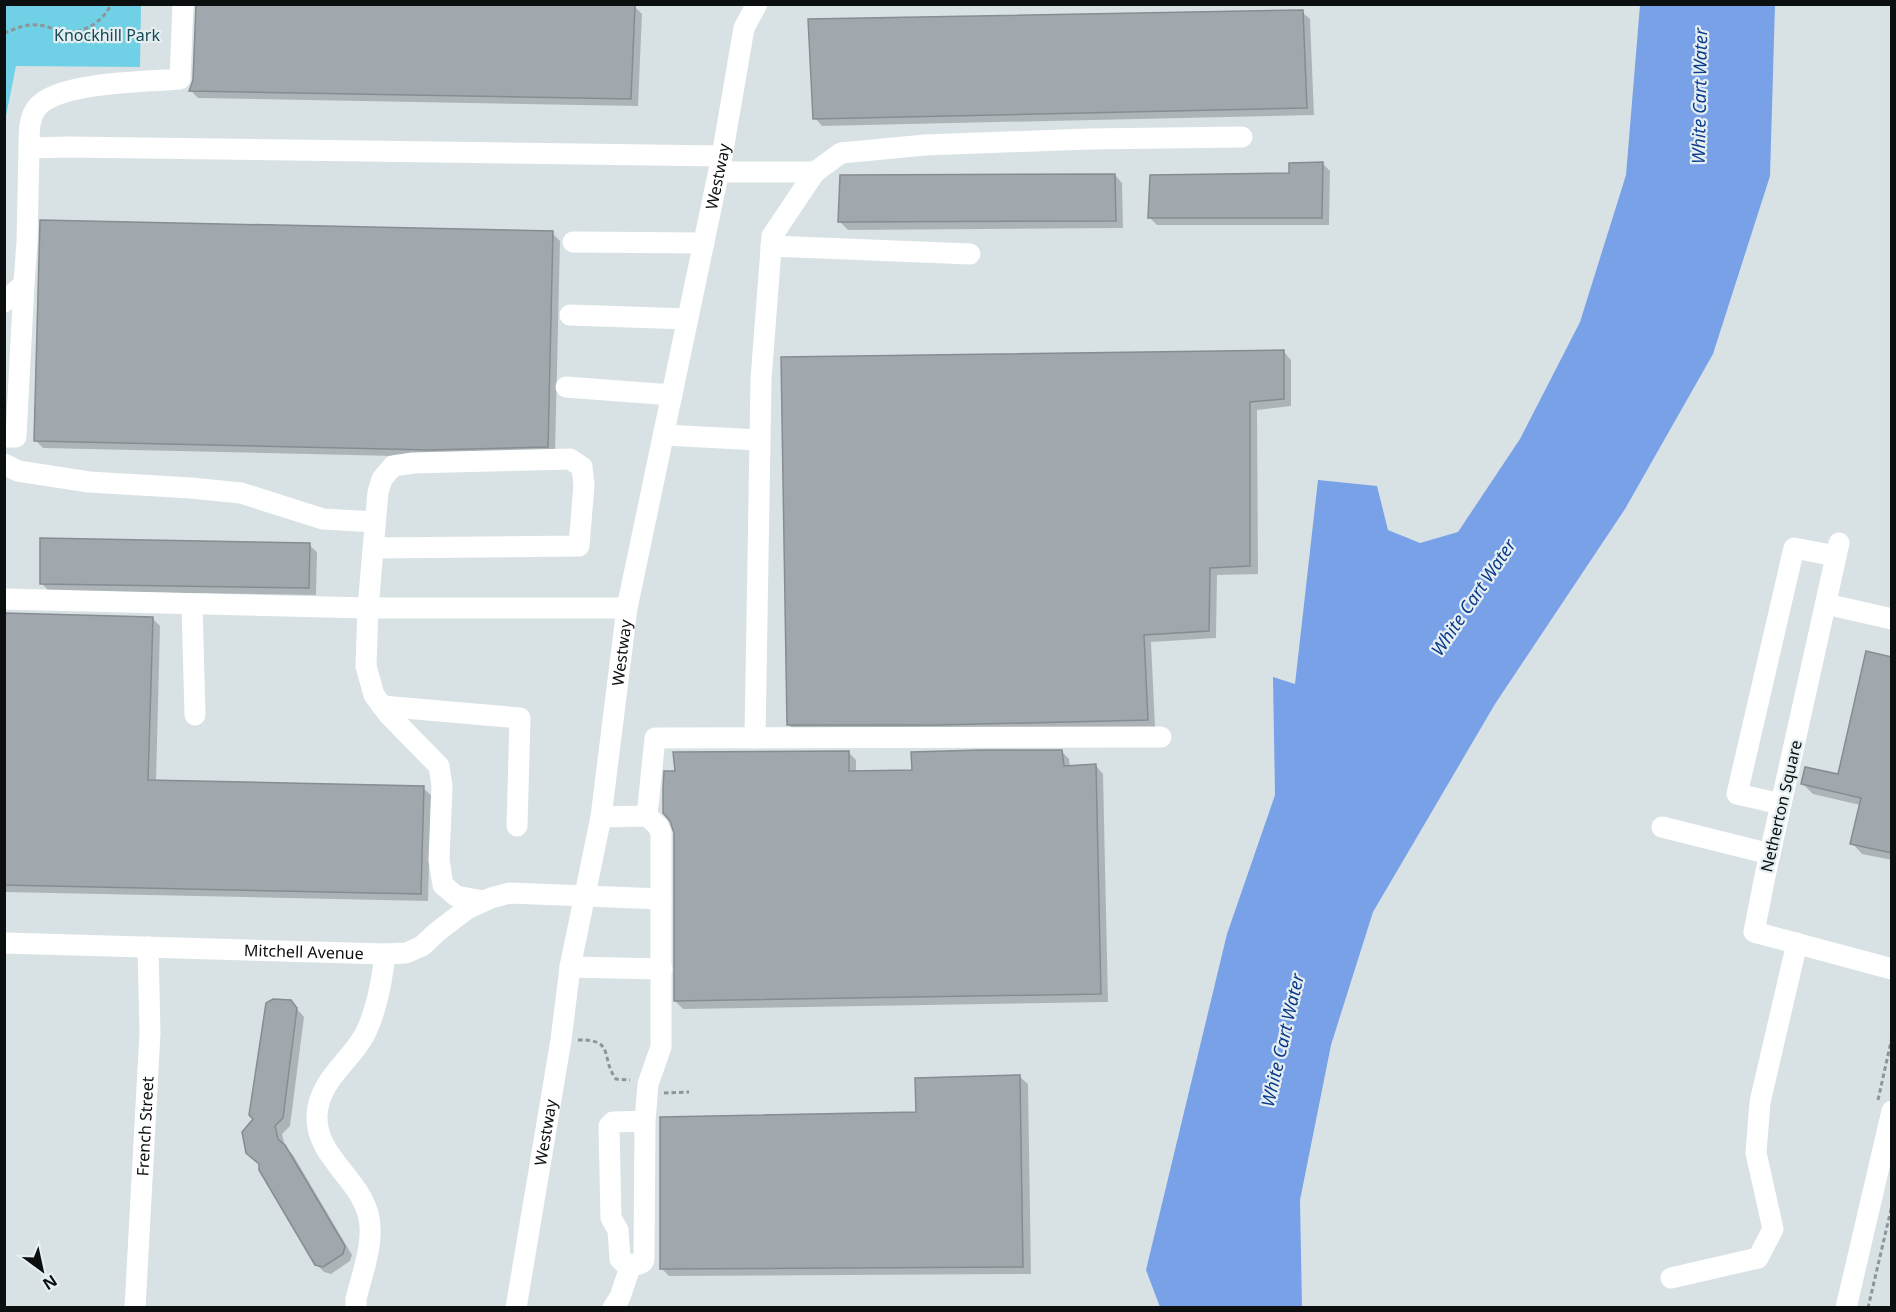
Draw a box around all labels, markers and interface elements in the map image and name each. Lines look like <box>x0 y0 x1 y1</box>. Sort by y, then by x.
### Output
park label: Knockhill Park <box>54 24 160 46</box>
water label: White Cart Water <box>1686 27 1712 164</box>
street label: Westway <box>700 141 735 211</box>
water label: White Cart Water <box>1425 533 1521 660</box>
street label: Westway <box>606 617 637 687</box>
street label: Netherton Square <box>1755 738 1807 874</box>
street label: Mitchell Avenue <box>244 939 364 964</box>
water label: White Cart Water <box>1255 970 1309 1109</box>
street label: French Street <box>131 1076 159 1177</box>
street label: Westway <box>529 1097 562 1167</box>
north arrow <box>12 1240 72 1300</box>
text: N <box>39 1270 62 1295</box>

